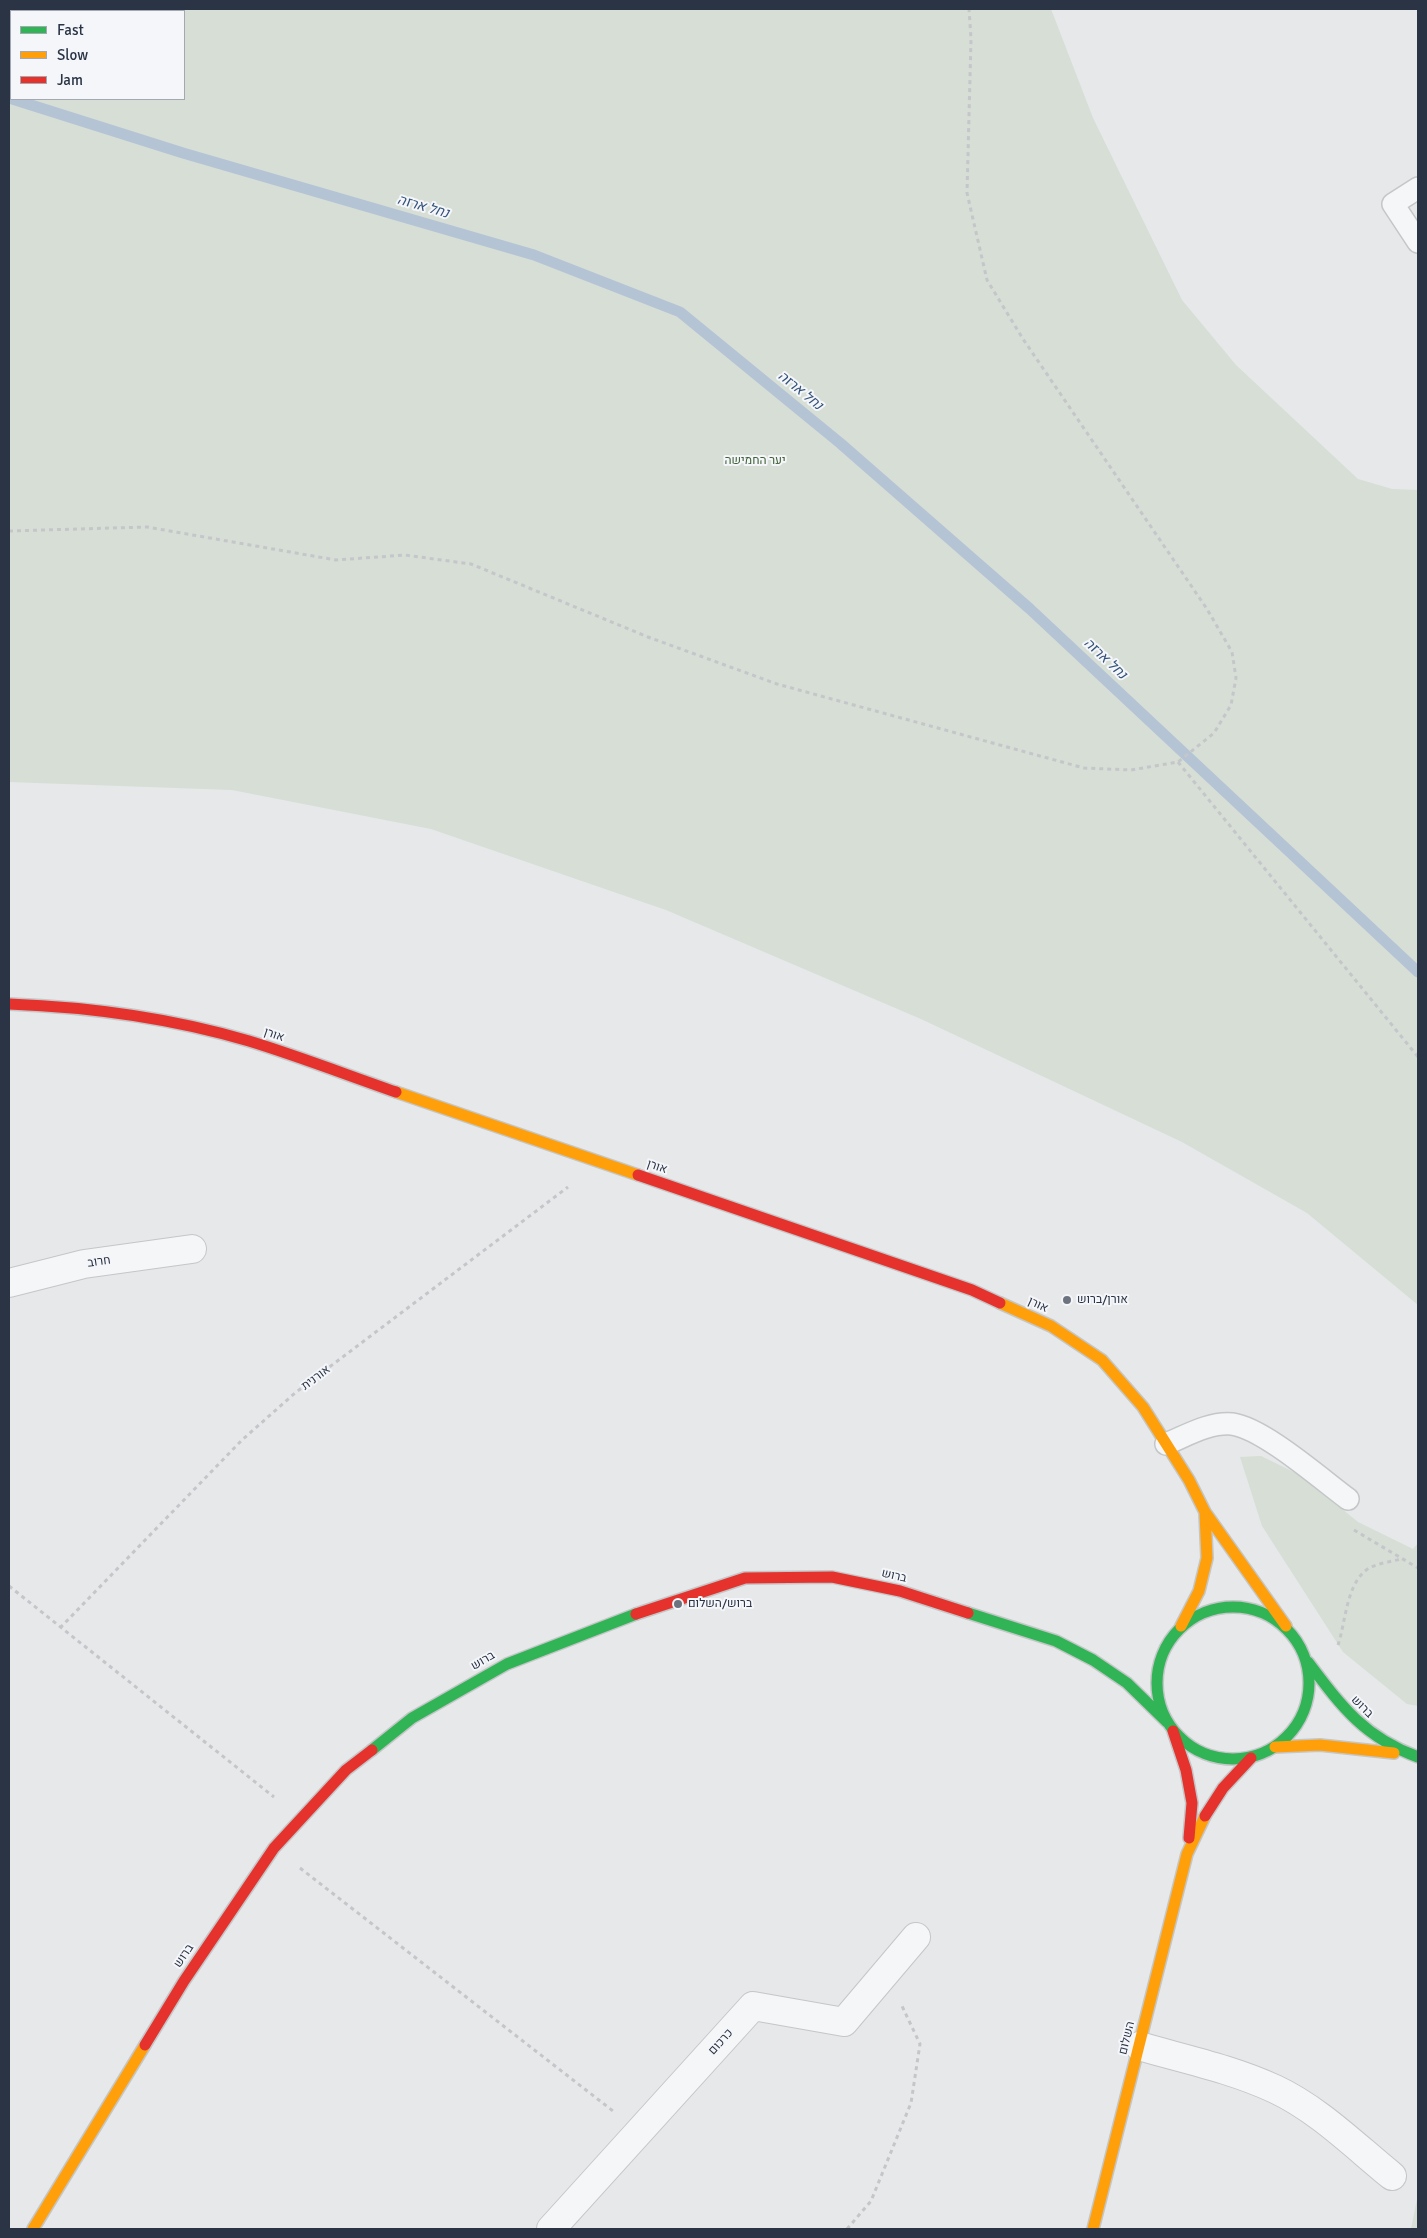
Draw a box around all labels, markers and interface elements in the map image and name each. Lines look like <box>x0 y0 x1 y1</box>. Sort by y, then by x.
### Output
legend <box>10 10 185 100</box>
text: Fast <box>57 21 84 39</box>
text: Slow <box>57 46 88 64</box>
text: Jam <box>57 71 83 89</box>
water label: נחל ארזה <box>395 192 451 222</box>
water label: נחל ארזה <box>774 368 826 414</box>
park label: יער החמישה <box>724 454 786 468</box>
water label: נחל ארזה <box>1080 635 1130 683</box>
street label: אורן <box>262 1025 286 1045</box>
street label: אורן <box>645 1157 669 1177</box>
street label: חרוב <box>87 1253 111 1271</box>
place label: אורן/ברוש <box>1077 1293 1128 1307</box>
street label: אורן <box>1026 1294 1050 1316</box>
marker: אורן/ברוש <box>1061 1294 1073 1306</box>
street label: אורנית <box>299 1362 333 1394</box>
street label: ברוש <box>880 1566 908 1586</box>
place label: ברוש/השלום <box>688 1597 752 1611</box>
marker: ברוש/השלום <box>672 1598 684 1610</box>
street label: ברוש <box>468 1648 498 1674</box>
street label: ברוש <box>1348 1693 1376 1721</box>
street label: ברוש <box>171 1941 197 1971</box>
street label: השלום <box>1116 2020 1138 2056</box>
street label: כרכום <box>706 2026 736 2058</box>

